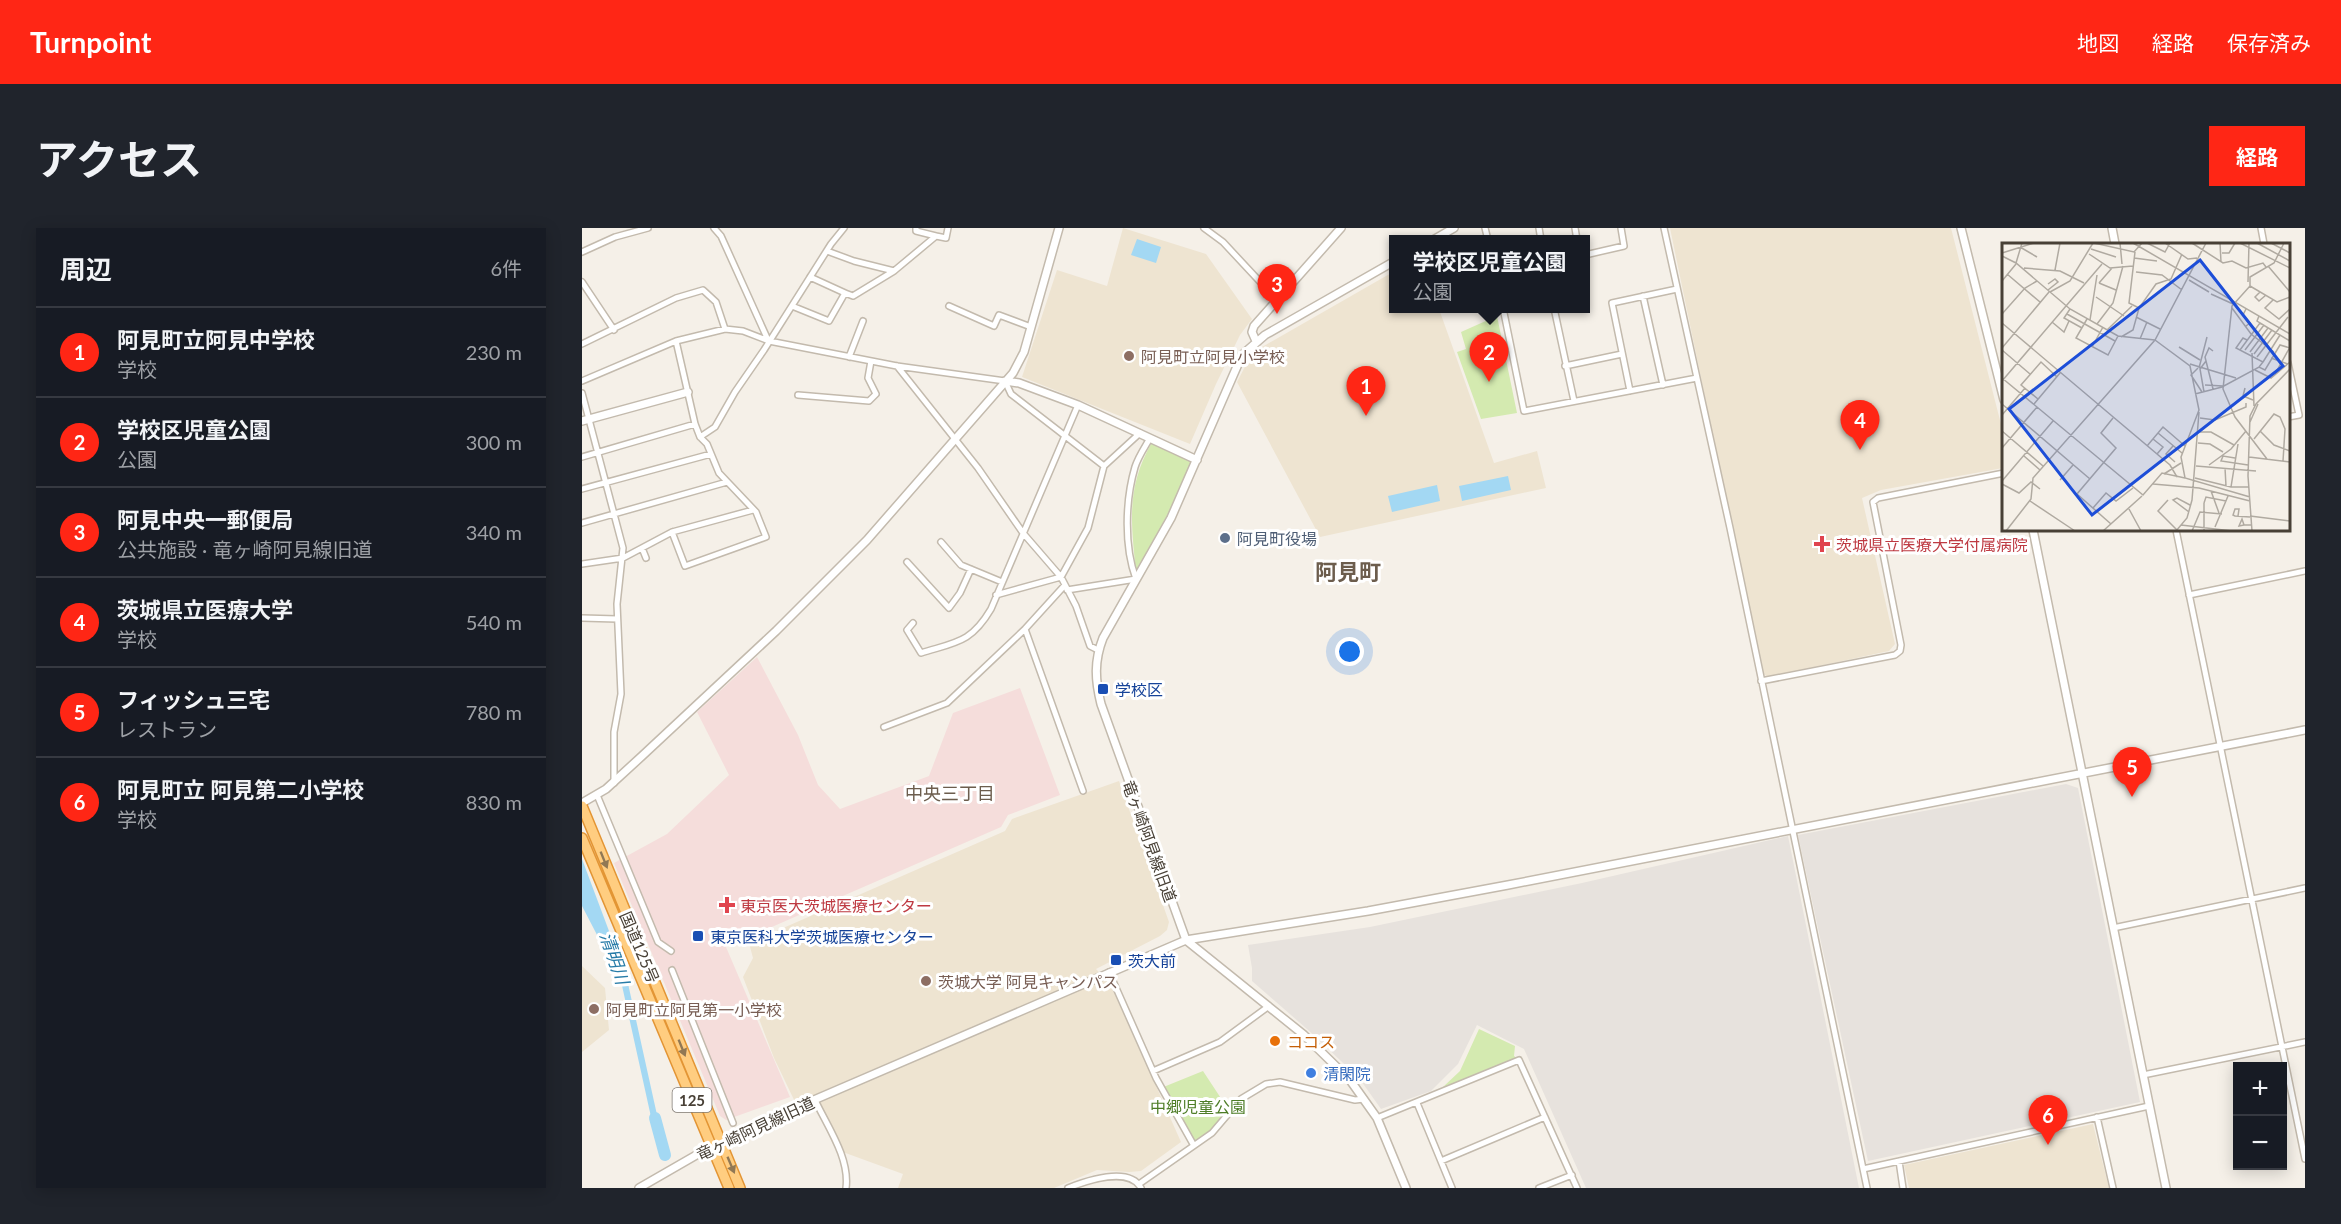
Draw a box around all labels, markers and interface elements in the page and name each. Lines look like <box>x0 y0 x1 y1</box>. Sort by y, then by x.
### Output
text: Turnpoint <box>30 25 151 59</box>
text: 地図 <box>2077 30 2119 55</box>
text: 経路 <box>2152 30 2194 55</box>
text: 保存済み <box>2227 30 2311 55</box>
button: 経路 <box>2209 126 2305 186</box>
text: アクセス <box>36 134 202 184</box>
popup <box>1389 235 1590 313</box>
inset map <box>2002 243 2290 531</box>
text: 学校区児童公園 <box>1412 248 1567 275</box>
text: 周辺 <box>60 253 112 285</box>
text: 6件 <box>490 256 522 280</box>
pin: 3 <box>1258 264 1296 314</box>
text: 公園 <box>1412 279 1452 303</box>
text: 阿見町立阿見中学校 <box>117 326 315 353</box>
pin: 2 <box>1470 332 1508 382</box>
text: 1 <box>74 340 85 364</box>
text: 230 m <box>466 340 522 364</box>
place label: 阿見町立阿見小学校 <box>1141 347 1285 366</box>
marker: 阿見町立阿見小学校 <box>1122 349 1136 363</box>
text: 学校 <box>117 357 157 381</box>
pin: 1 <box>1346 366 1386 416</box>
pin: 4 <box>1840 400 1880 450</box>
text: 学校区児童公園 <box>117 416 271 443</box>
text: 2 <box>74 430 85 454</box>
text: 300 m <box>466 430 522 454</box>
text: 公園 <box>117 447 157 471</box>
text: 阿見中央一郵便局 <box>117 506 293 533</box>
text: 3 <box>74 520 85 544</box>
text: 340 m <box>466 520 522 544</box>
place label: 阿見町役場 <box>1237 529 1317 548</box>
marker: 阿見町役場 <box>1218 531 1232 545</box>
marker: 茨城県立医療大学付属病院 <box>1813 535 1831 553</box>
place label: 茨城県立医療大学付属病院 <box>1836 535 2028 554</box>
text: 公共施設 · 竜ヶ崎阿見線旧道 <box>117 537 372 561</box>
district label: 阿見町 <box>1315 558 1381 585</box>
text: 茨城県立医療大学 <box>117 596 293 623</box>
text: 4 <box>74 610 85 634</box>
text: 540 m <box>466 610 522 634</box>
text: 学校 <box>117 627 157 651</box>
your location <box>1335 637 1364 666</box>
place label: 学校区 <box>1115 680 1163 699</box>
marker: 学校区 <box>1096 682 1110 696</box>
text: フィッシュ三宅 <box>117 686 271 713</box>
text: 5 <box>74 700 85 724</box>
text: 780 m <box>466 700 522 724</box>
text: レストラン <box>117 717 217 741</box>
pin: 5 <box>2112 748 2152 797</box>
text: 阿見町立 阿見第二小学校 <box>117 776 364 803</box>
street label: 竜ヶ崎阿見線旧道 <box>1119 778 1181 904</box>
district label: 中央三丁目 <box>905 782 995 804</box>
text: 6 <box>74 790 85 814</box>
text: 830 m <box>466 790 522 814</box>
text: 学校 <box>117 807 157 831</box>
one-way arrow <box>599 852 609 870</box>
marker: 東京医大茨城医療センター <box>718 896 736 914</box>
place label: 東京医大茨城医療センター <box>740 896 932 915</box>
street label: 国道125号 <box>616 908 664 986</box>
place label: 東京医科大学茨城医療センター <box>710 927 934 946</box>
water label: 清明川 <box>596 929 635 989</box>
marker: 東京医科大学茨城医療センター <box>691 929 705 943</box>
place label: 茨大前 <box>1128 951 1176 970</box>
marker: 茨大前 <box>1109 953 1123 967</box>
place label: 茨城大学 阿見キャンパス <box>938 972 1118 991</box>
marker: 茨城大学 阿見キャンパス <box>919 974 933 988</box>
place label: 阿見町立阿見第一小学校 <box>606 1000 782 1019</box>
marker: 阿見町立阿見第一小学校 <box>587 1002 601 1016</box>
place label: ココス <box>1287 1032 1335 1051</box>
marker: ココス <box>1268 1034 1282 1048</box>
one-way arrow <box>677 1039 687 1057</box>
map controls <box>2233 1062 2287 1170</box>
button: + <box>2233 1062 2287 1116</box>
place label: 清閑院 <box>1323 1064 1371 1083</box>
marker: 清閑院 <box>1304 1066 1318 1080</box>
road number: 125 <box>672 1088 712 1112</box>
street label: 竜ヶ崎阿見線旧道 <box>693 1092 817 1164</box>
pin: 6 <box>2028 1096 2068 1145</box>
park label: 中郷児童公園 <box>1150 1097 1246 1116</box>
button: − <box>2233 1116 2287 1170</box>
one-way arrow <box>726 1156 736 1174</box>

